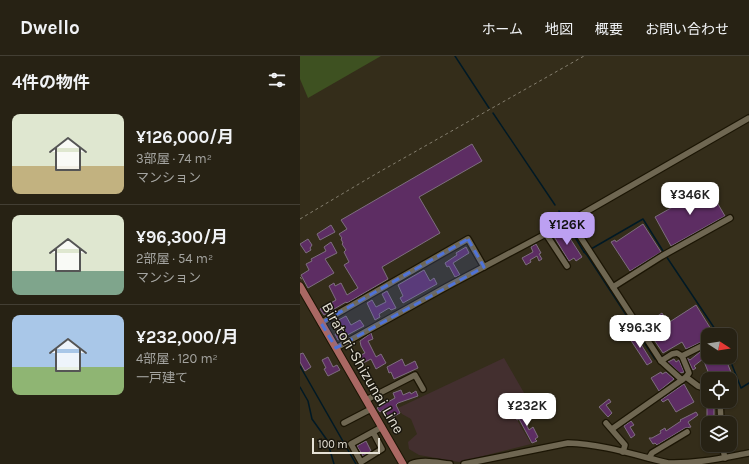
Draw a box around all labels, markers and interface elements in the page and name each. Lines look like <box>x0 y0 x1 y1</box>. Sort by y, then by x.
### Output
text: Dwello <box>20 17 80 39</box>
text: ホーム <box>481 21 523 38</box>
text: 地図 <box>545 21 573 38</box>
text: 概要 <box>595 21 623 38</box>
text: お問い合わせ <box>645 21 729 38</box>
icon: filters <box>266 69 288 91</box>
text: 4件の物件 <box>12 72 90 92</box>
text: ¥126,000/月 <box>136 127 234 147</box>
icon: home <box>44 130 92 178</box>
text: 3部屋 · 74 m² <box>136 151 212 166</box>
text: マンション <box>136 170 201 185</box>
pin: ¥346K <box>662 182 718 216</box>
text: ¥346K <box>670 187 710 202</box>
pin: ¥126K <box>539 212 595 246</box>
text: ¥126K <box>549 217 585 232</box>
text: ¥96,300/月 <box>136 227 228 247</box>
icon: home <box>44 231 92 279</box>
text: 2部屋 · 54 m² <box>136 251 213 266</box>
text: マンション <box>136 270 201 285</box>
street label: Biratori-Shizunai Line <box>318 299 408 437</box>
pin: ¥96.3K <box>607 315 673 349</box>
text: ¥96.3K <box>619 320 661 335</box>
text: ¥232,000/月 <box>136 327 239 347</box>
north arrow <box>701 328 737 364</box>
map controls <box>701 328 737 452</box>
icon: home <box>44 331 92 379</box>
text: 4部屋 · 120 m² <box>136 351 218 366</box>
text: 一戸建て <box>136 370 188 385</box>
button: locate <box>701 372 737 408</box>
pin: ¥232K <box>499 393 555 427</box>
text: ¥232K <box>507 398 547 413</box>
button: layers <box>701 416 737 452</box>
scale bar <box>312 436 380 455</box>
text: 100 m <box>318 438 348 451</box>

